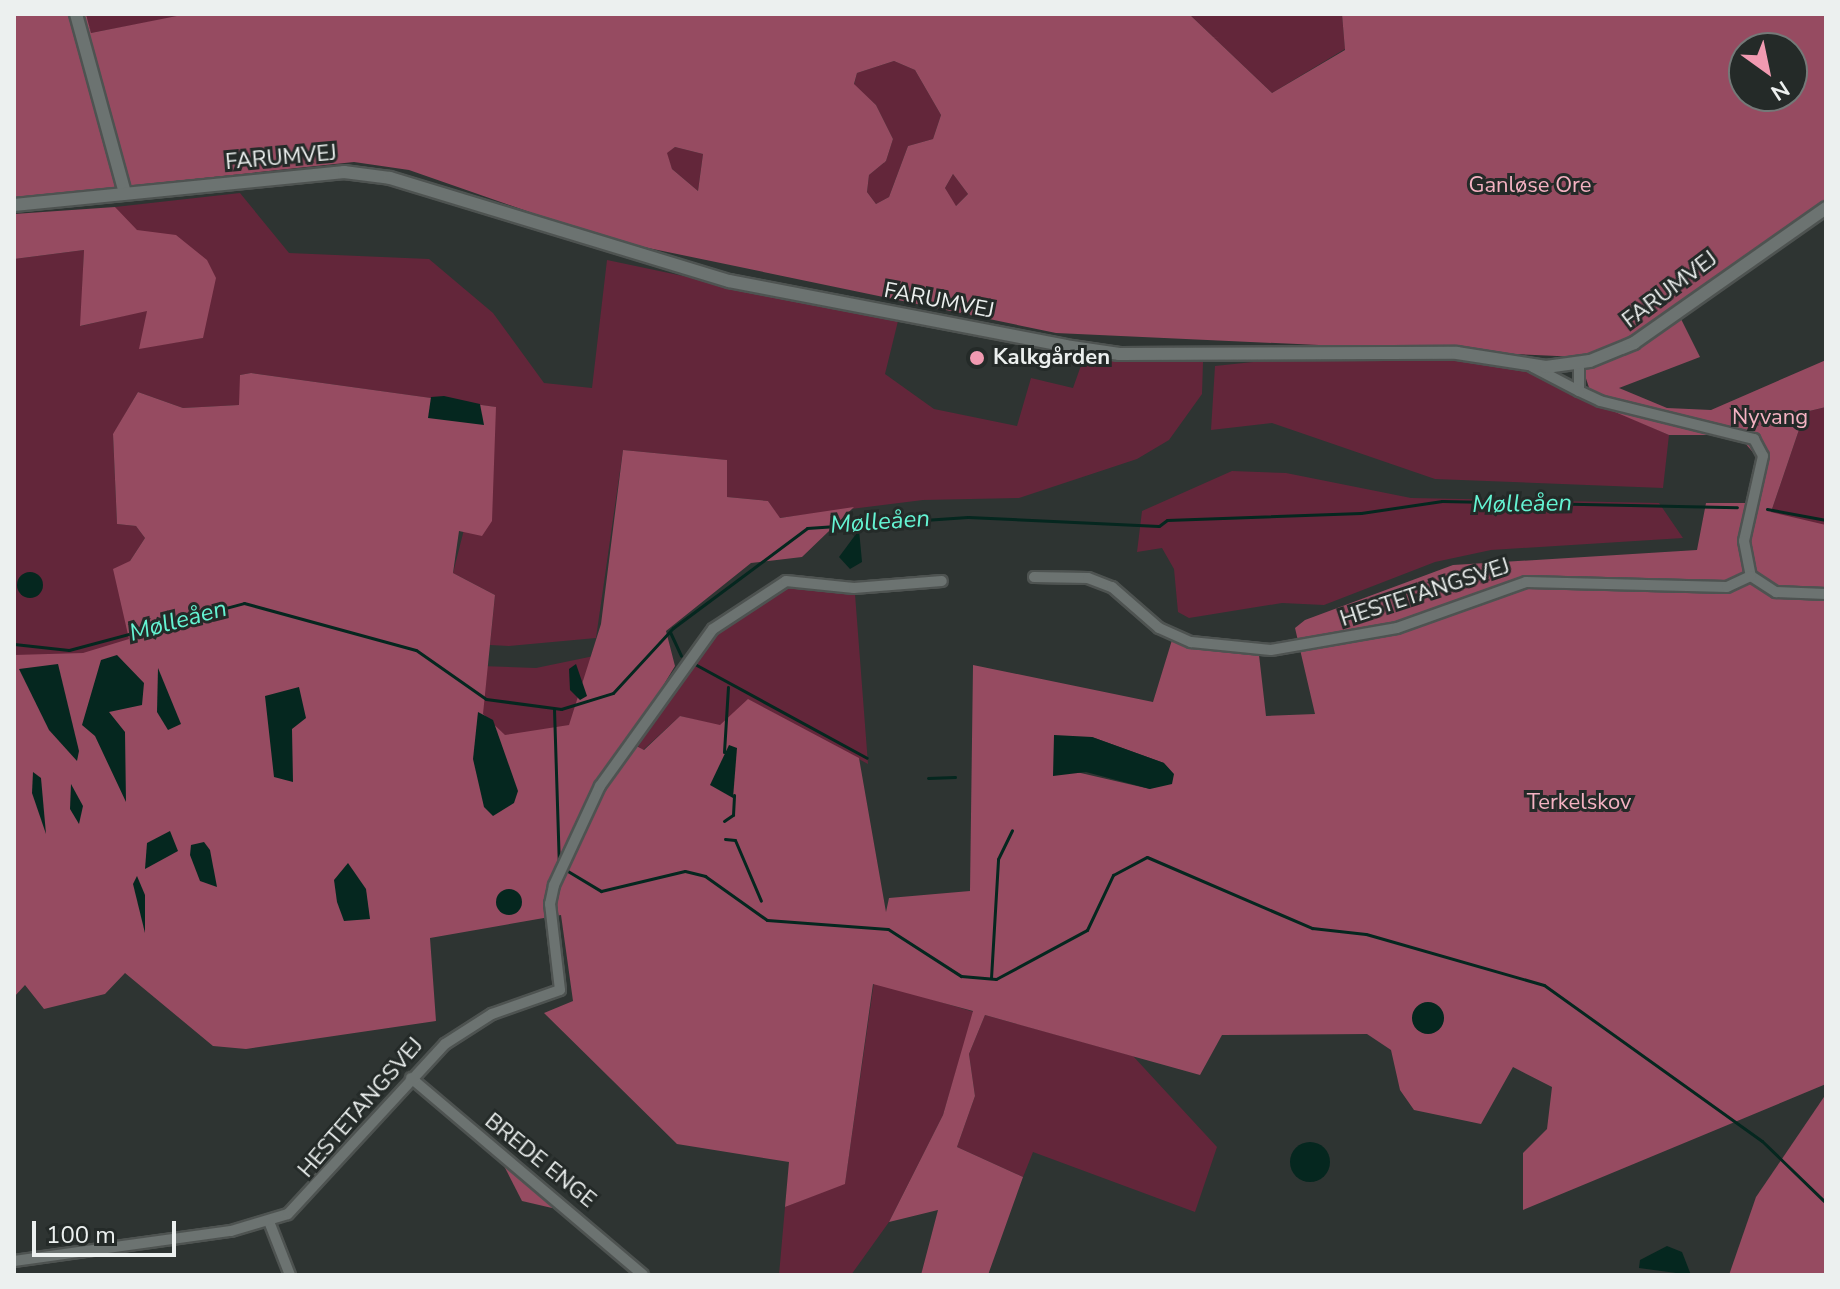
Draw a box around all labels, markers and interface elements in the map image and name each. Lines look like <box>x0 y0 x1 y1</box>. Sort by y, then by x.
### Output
north arrow <box>1728 32 1808 112</box>
text: N <box>1765 73 1795 108</box>
street label: FARUMVEJ <box>224 140 338 176</box>
park label: Ganløse Ore <box>1468 173 1592 199</box>
street label: FARUMVEJ <box>1618 246 1722 334</box>
street label: FARUMVEJ <box>882 277 996 325</box>
place label: Kalkgården <box>993 345 1110 371</box>
marker: Kalkgården <box>968 349 986 367</box>
park label: Nyvang <box>1732 405 1808 431</box>
water label: Mølleåen <box>1472 489 1572 519</box>
water label: Mølleåen <box>829 504 931 540</box>
street label: HESTETANGSVEJ <box>1337 553 1513 633</box>
water label: Mølleåen <box>126 594 230 648</box>
park label: Terkelskov <box>1527 790 1631 816</box>
street label: HESTETANGSVEJ <box>293 1033 429 1183</box>
street label: BREDE ENGE <box>479 1108 601 1214</box>
scale bar <box>36 1205 180 1255</box>
text: 100 m <box>46 1219 116 1251</box>

